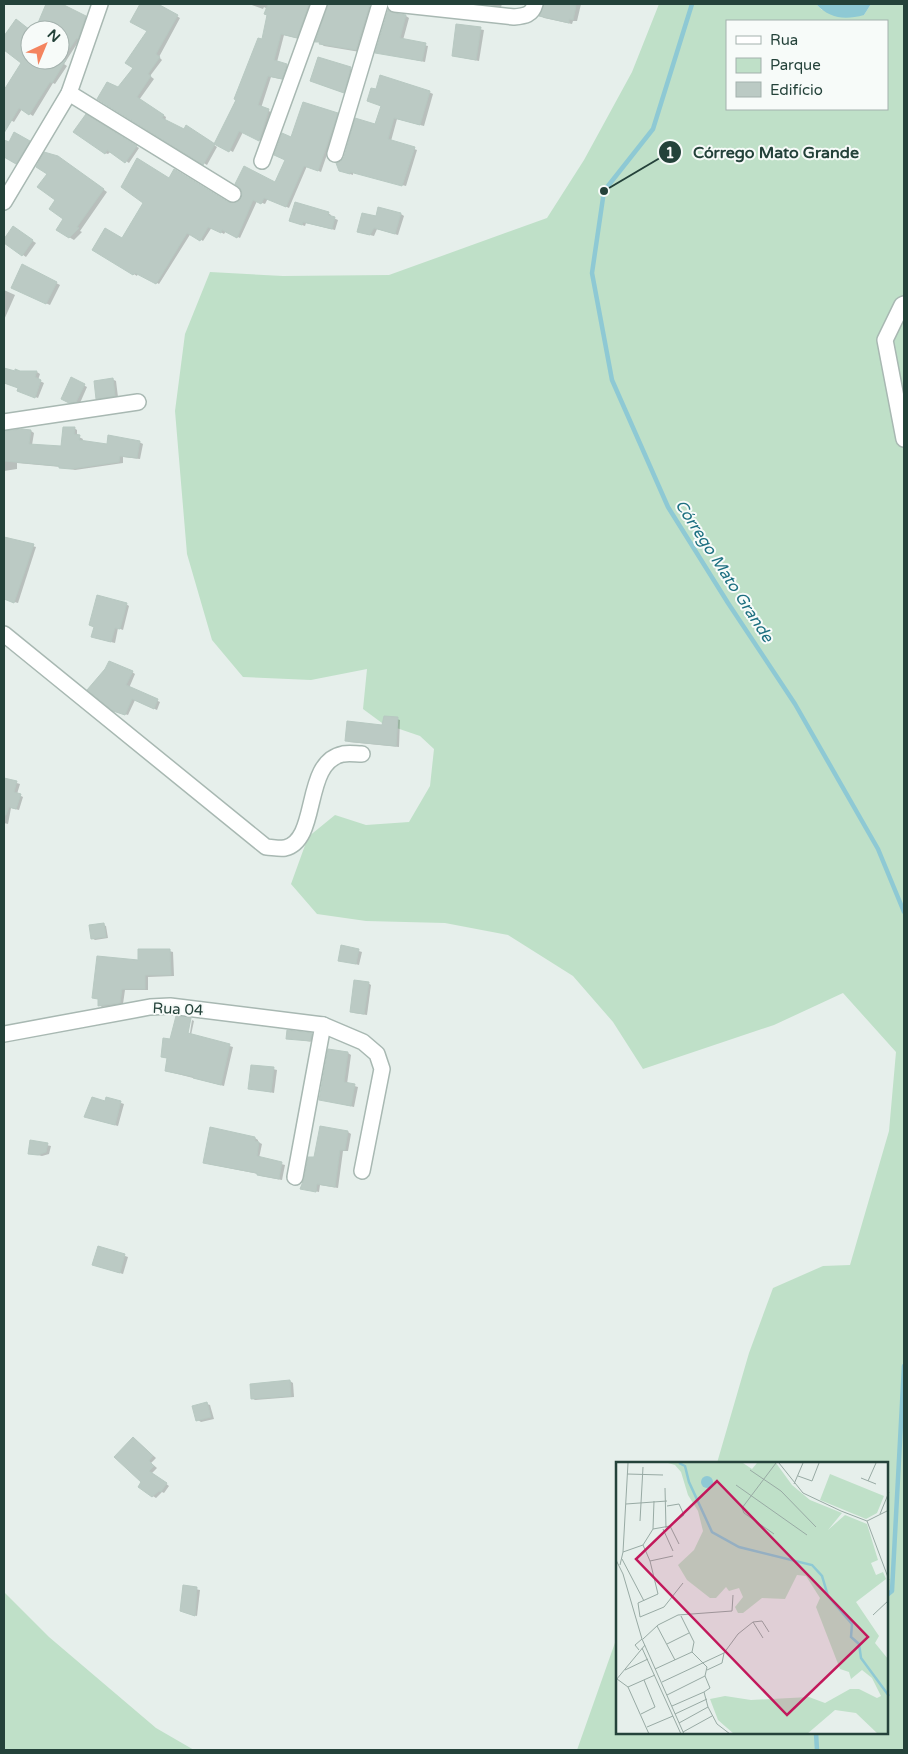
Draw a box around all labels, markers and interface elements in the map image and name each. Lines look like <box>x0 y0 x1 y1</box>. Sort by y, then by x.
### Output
north arrow <box>20 20 70 70</box>
legend <box>726 20 888 110</box>
text: N <box>44 26 64 46</box>
text: Rua <box>770 31 798 49</box>
text: Parque <box>770 56 821 74</box>
text: Edifício <box>770 81 823 99</box>
callout: Córrego Mato Grande <box>658 137 869 168</box>
text: Córrego Mato Grande <box>693 143 859 163</box>
text: 1 <box>665 144 675 162</box>
water label: Córrego Mato Grande <box>670 496 778 647</box>
street label: Rua 04 <box>152 999 204 1019</box>
inset map <box>616 1462 888 1734</box>

